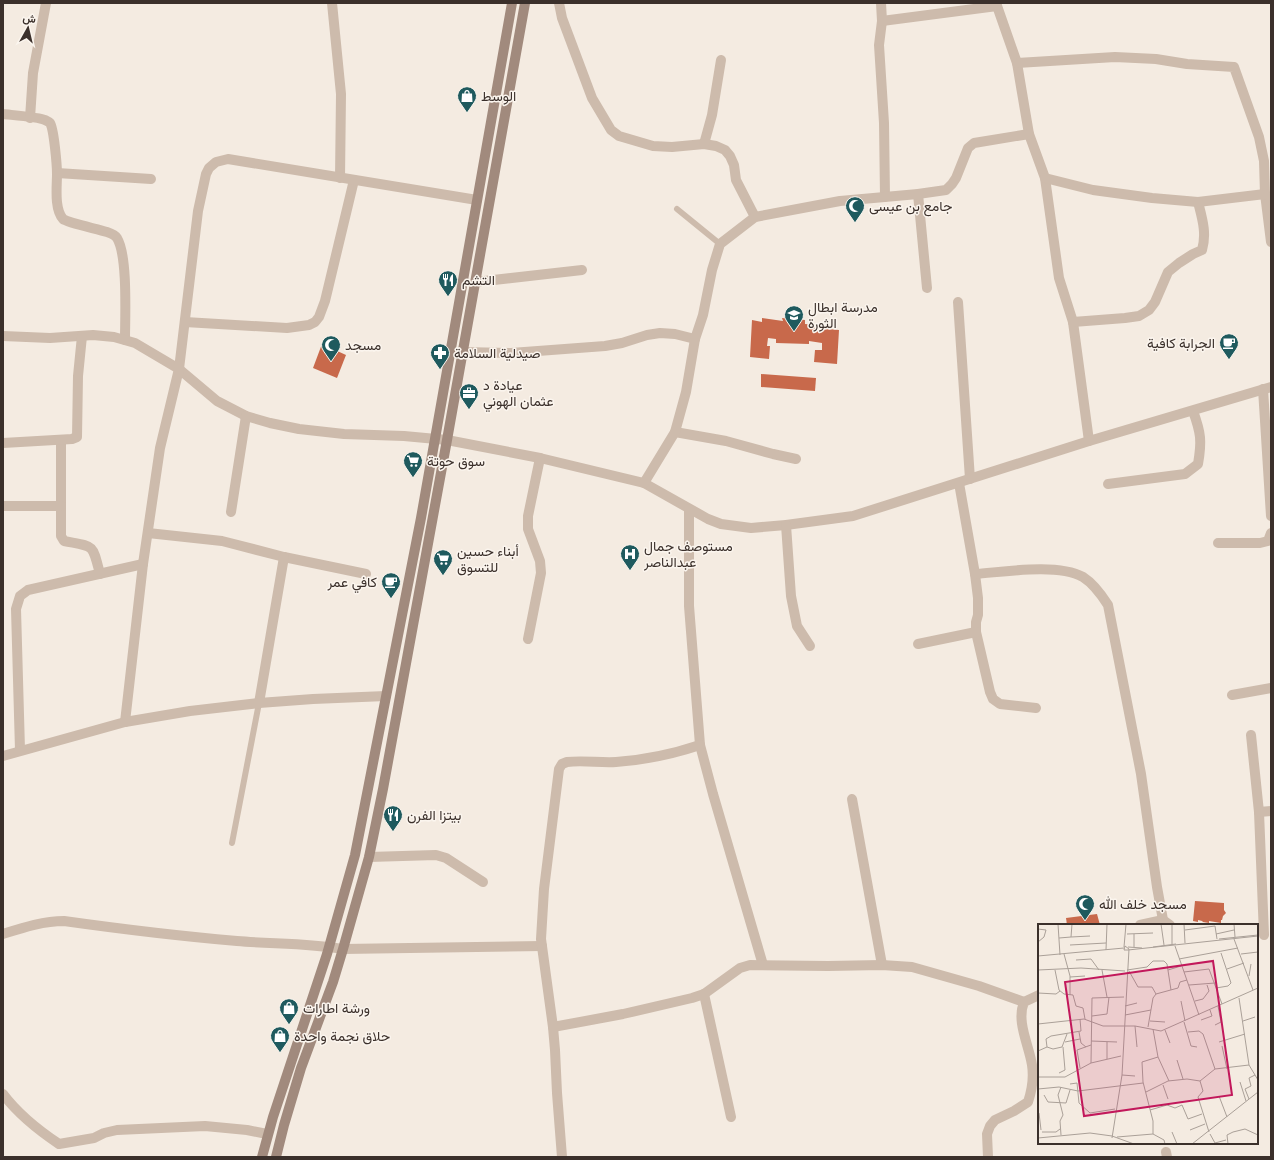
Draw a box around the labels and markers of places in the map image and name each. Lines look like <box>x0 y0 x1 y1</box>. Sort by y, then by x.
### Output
shop icon: الوسط <box>456 85 478 113</box>
place label: الوسط <box>481 88 516 105</box>
mosque icon: جامع بن عيسى <box>844 195 866 223</box>
place label: جامع بن عيسى <box>869 198 952 217</box>
restaurant icon: التشم <box>437 269 459 297</box>
place label: التشم <box>462 272 495 289</box>
place label: مدرسة ابطال الثورة <box>808 299 878 332</box>
school or university icon: مدرسة ابطال الثورة <box>783 304 805 332</box>
cafe icon: الجرابة كافية <box>1218 332 1240 360</box>
mosque icon: مسجد <box>320 334 342 362</box>
place label: الجرابة كافية <box>1147 335 1215 352</box>
place label: مسجد <box>345 337 381 354</box>
pharmacy icon: صيدلية السلامة <box>429 342 451 370</box>
place label: صيدلية السلامة <box>454 345 541 361</box>
place label: عيادة د عثمان الهوني <box>483 377 554 413</box>
office icon: عيادة د عثمان الهوني <box>458 382 480 410</box>
supermarket icon: سوق حوتة <box>402 450 424 478</box>
place label: سوق حوتة <box>427 453 485 470</box>
place label: مستوصف جمال عبدالناصر <box>643 538 733 571</box>
place label: أبناء حسين للتسوق <box>457 543 519 576</box>
hospital icon: مستوصف جمال عبدالناصر <box>619 543 641 571</box>
supermarket icon: أبناء حسين للتسوق <box>432 548 454 576</box>
cafe icon: كافي عمر <box>380 571 402 599</box>
place label: كافي عمر <box>326 574 377 594</box>
restaurant icon: بيتزا الفرن <box>382 804 404 832</box>
place label: بيتزا الفرن <box>407 807 461 824</box>
mosque icon: مسجد خلف الله <box>1074 893 1096 921</box>
place label: مسجد خلف الله <box>1099 896 1187 913</box>
shop icon: ورشة اطارات <box>278 997 300 1025</box>
place label: ورشة اطارات <box>303 1000 370 1017</box>
shop icon: حلاق نجمة واحدة <box>269 1025 291 1053</box>
place label: حلاق نجمة واحدة <box>294 1028 390 1045</box>

